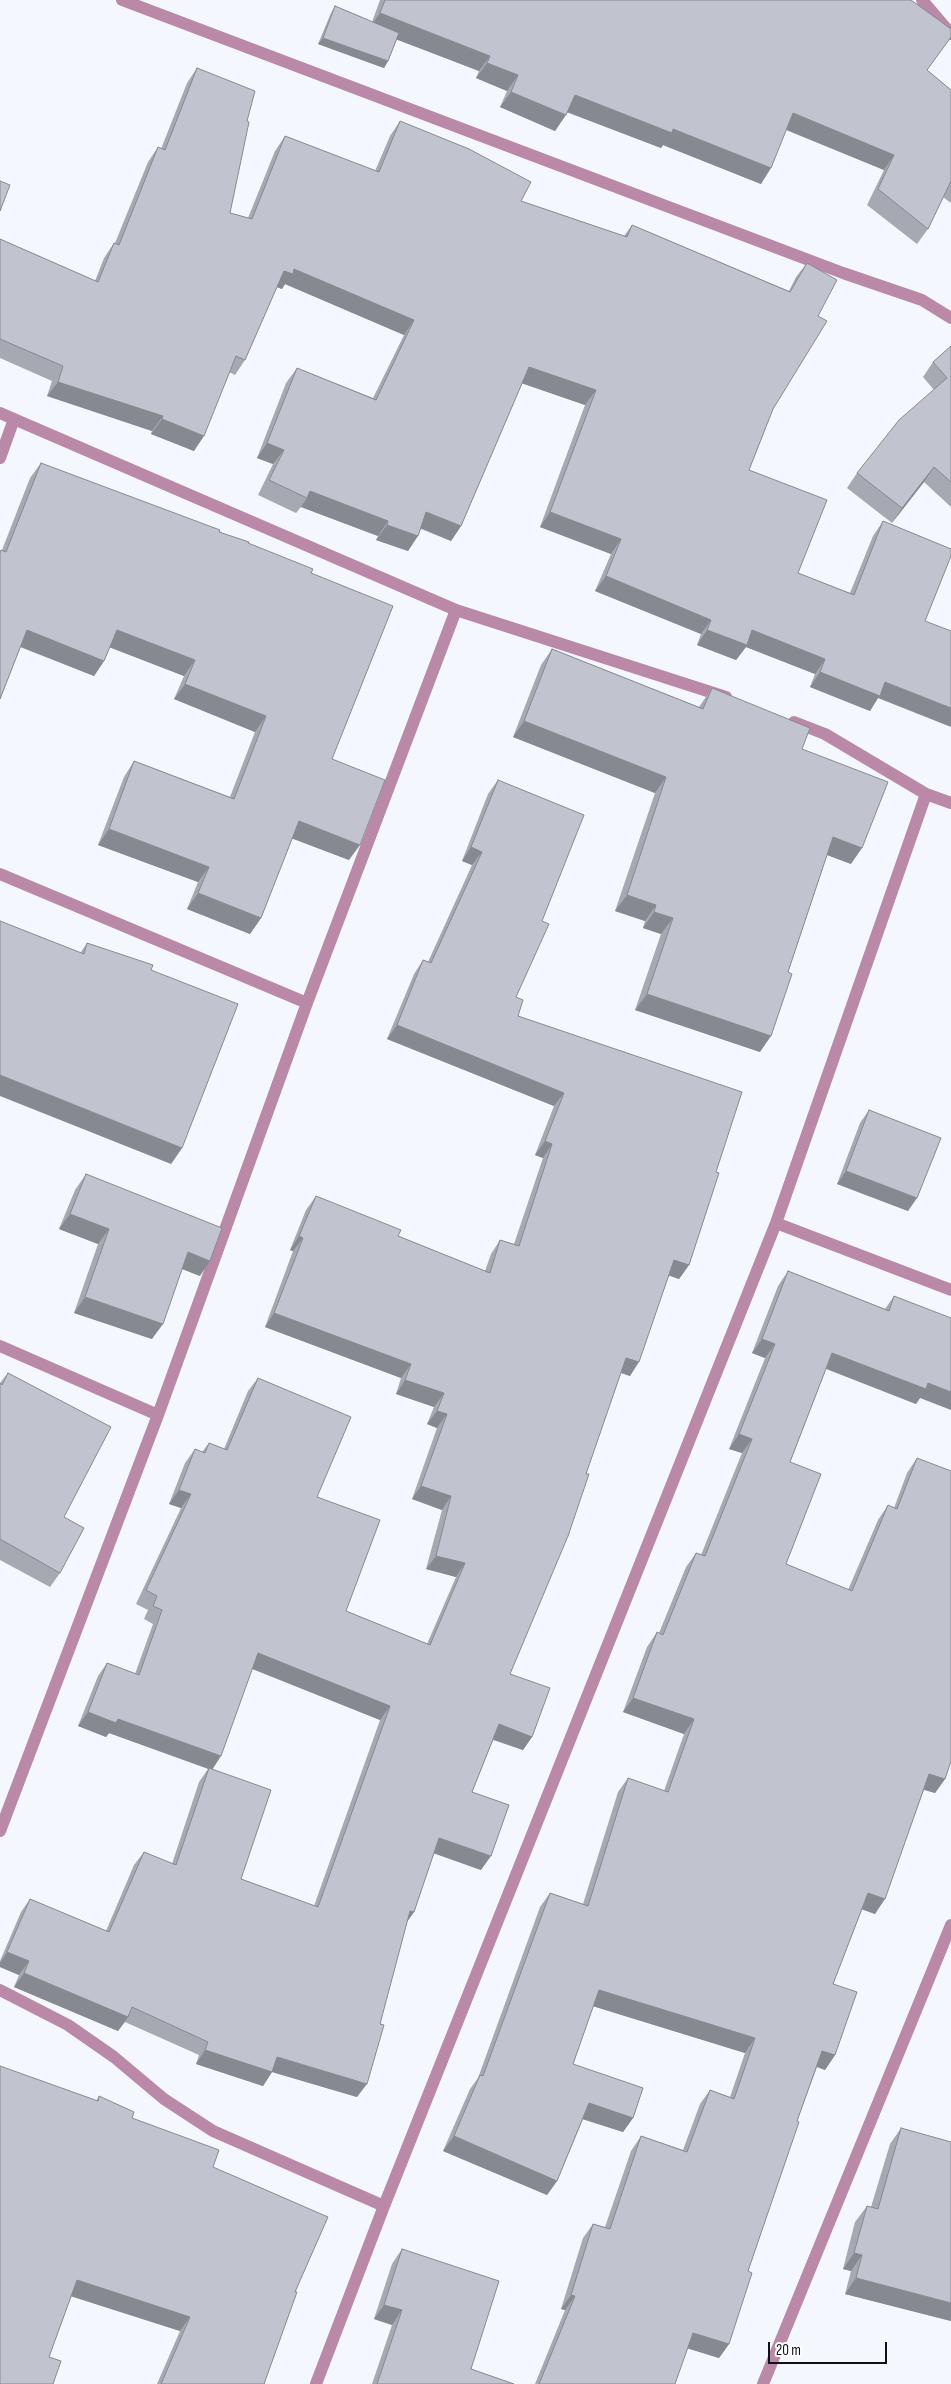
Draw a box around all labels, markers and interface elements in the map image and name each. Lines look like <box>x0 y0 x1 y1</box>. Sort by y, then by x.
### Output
scale bar <box>771 2332 890 2364</box>
text: 20 m <box>776 2341 801 2360</box>

